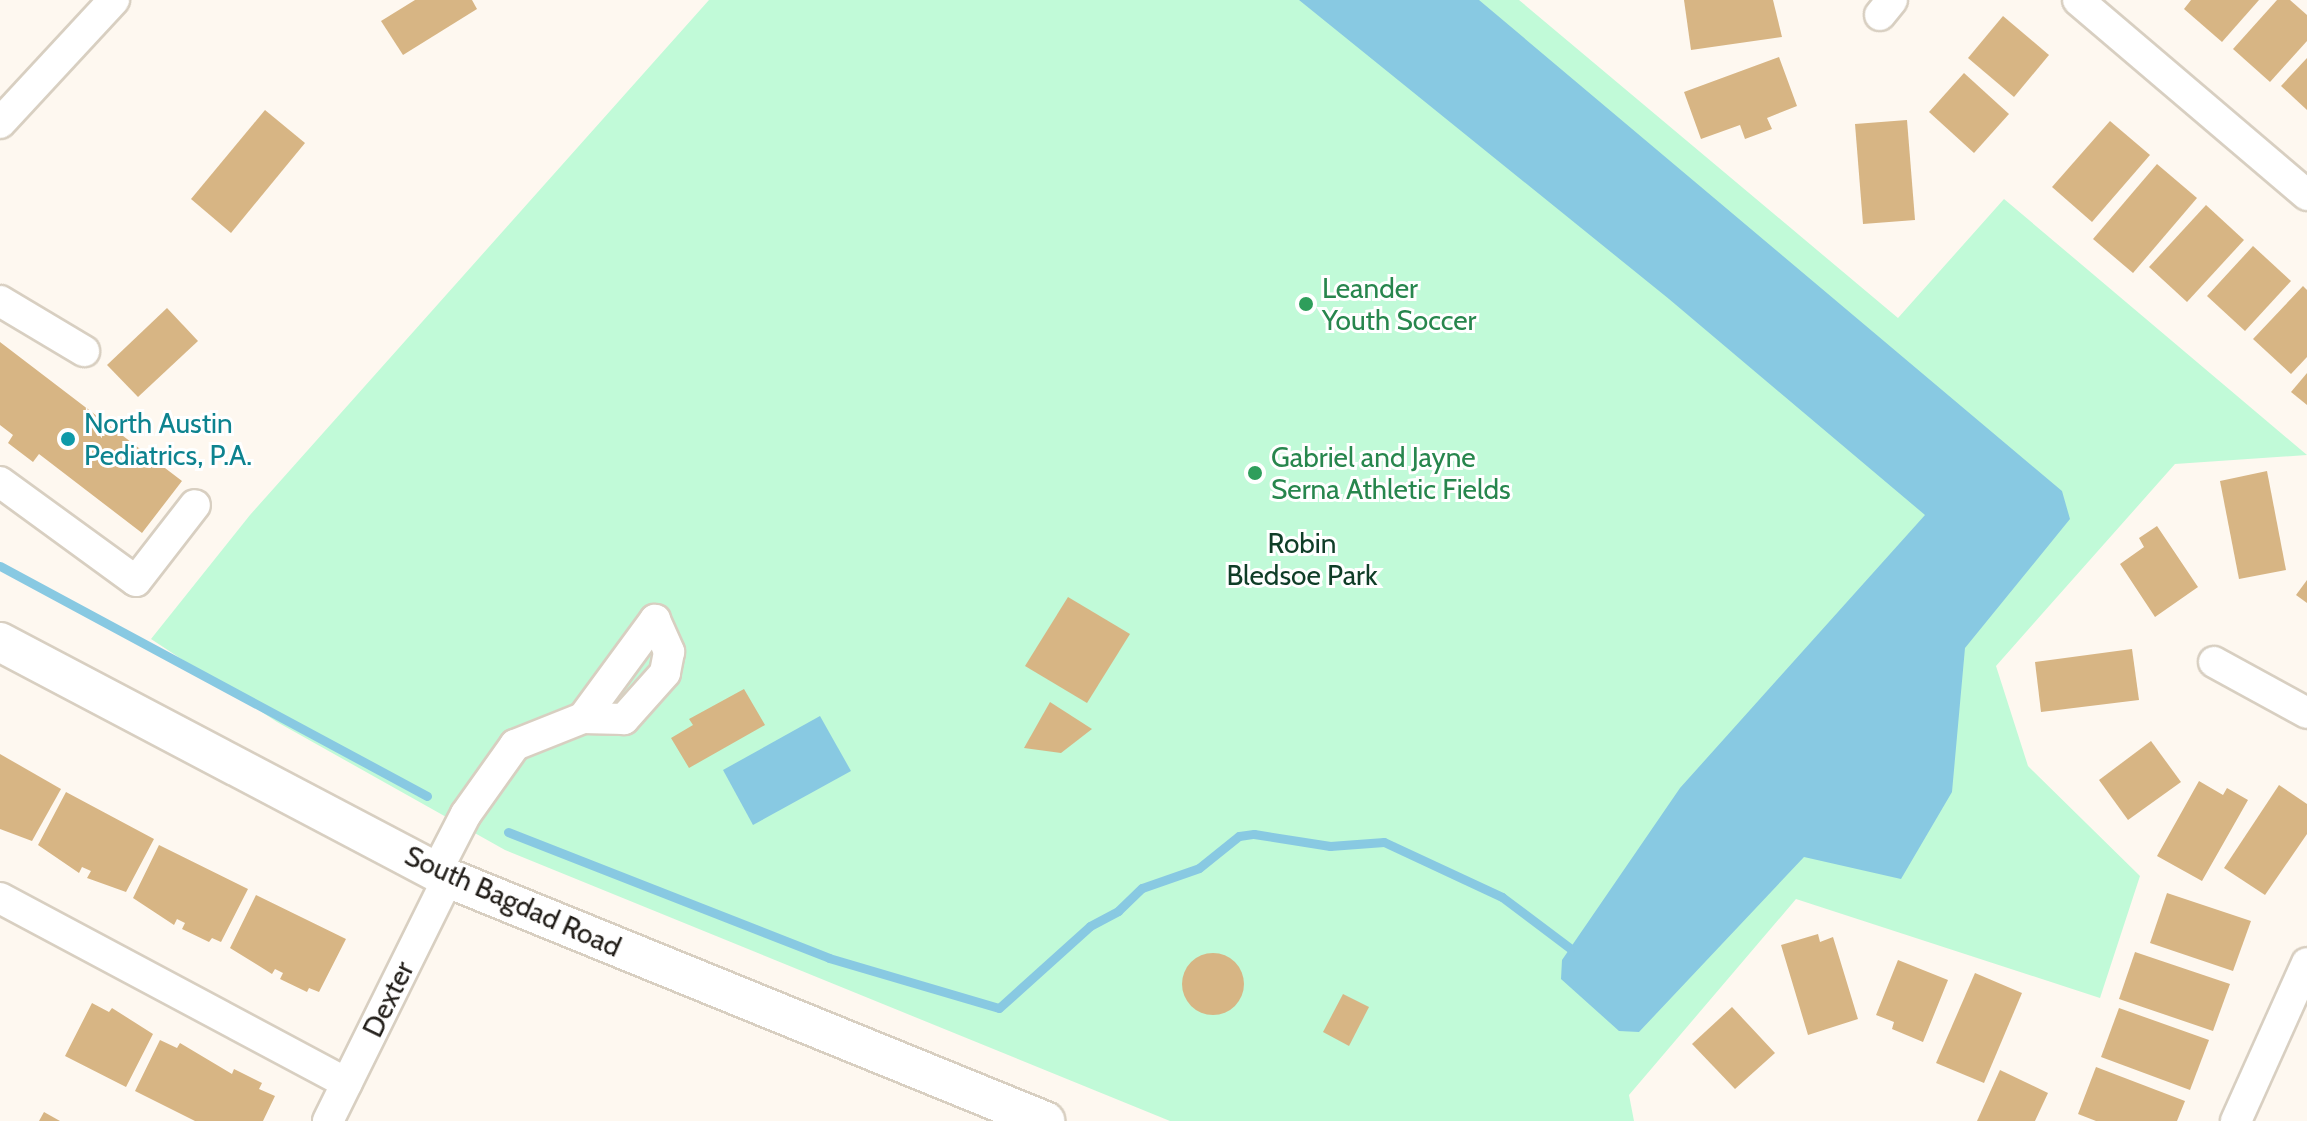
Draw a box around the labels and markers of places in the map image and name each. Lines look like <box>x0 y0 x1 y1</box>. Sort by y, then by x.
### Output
place label: Leander Youth Soccer <box>1322 271 1476 337</box>
marker: Leander Youth Soccer <box>1297 295 1315 313</box>
place label: North Austin Pediatrics, P.A. <box>84 406 252 472</box>
marker: North Austin Pediatrics, P.A. <box>59 430 77 448</box>
place label: Gabriel and Jayne Serna Athletic Fields <box>1271 440 1511 506</box>
marker: Gabriel and Jayne Serna Athletic Fields <box>1246 464 1264 482</box>

